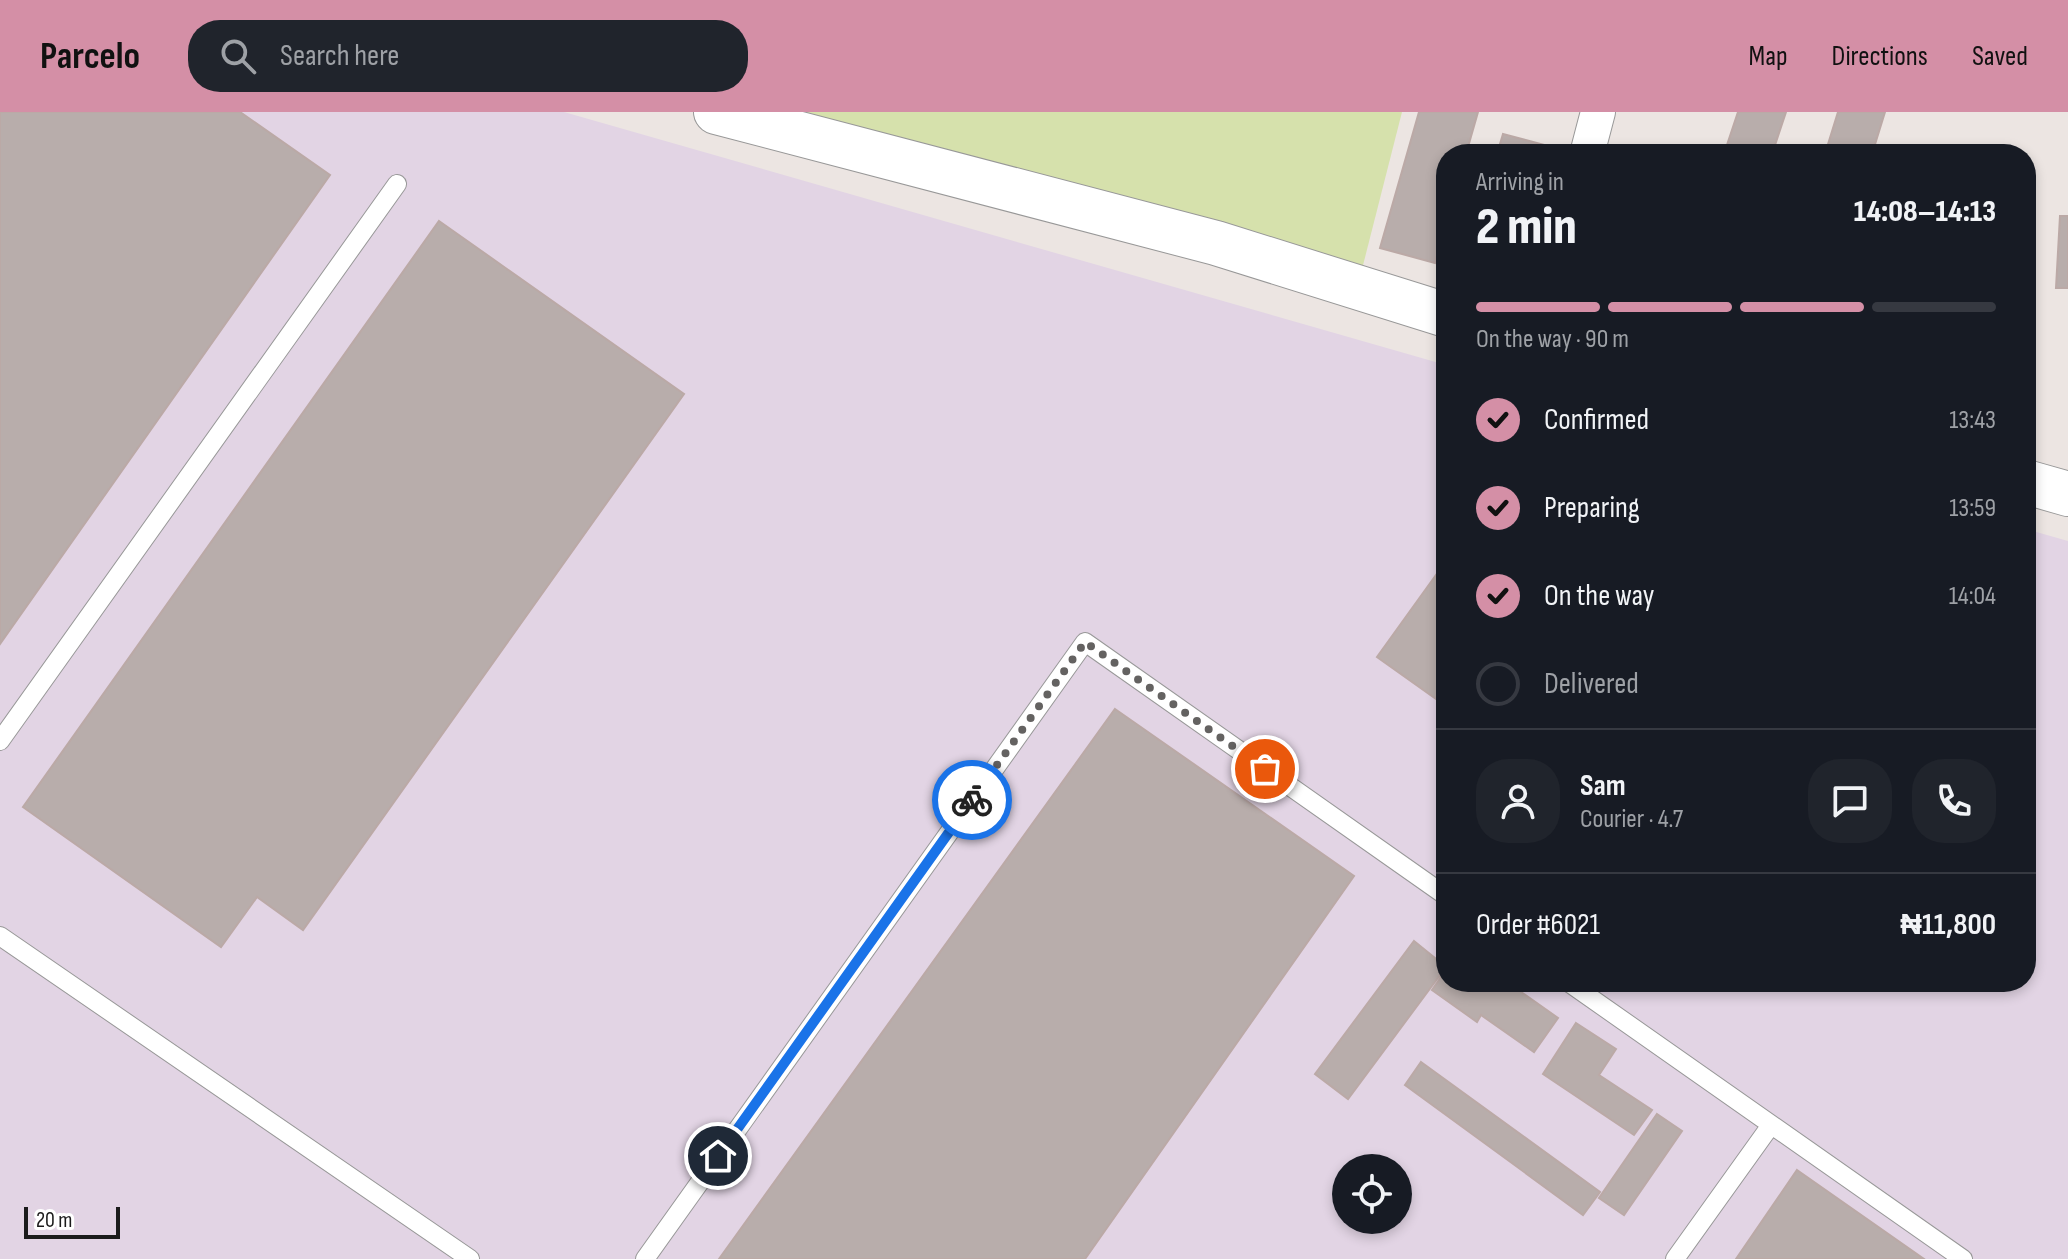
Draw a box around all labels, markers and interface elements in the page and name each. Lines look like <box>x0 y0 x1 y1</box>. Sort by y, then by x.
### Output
search box <box>188 20 748 92</box>
text: Parcelo <box>40 34 140 79</box>
icon: search <box>216 34 260 78</box>
text: Search here <box>280 38 399 74</box>
text: Map <box>1749 40 1788 73</box>
text: Directions <box>1832 40 1928 73</box>
text: Saved <box>1972 40 2028 73</box>
text: Arriving in <box>1476 167 1564 198</box>
text: 14:08–14:13 <box>1854 194 1996 230</box>
text: 2 min <box>1476 196 1577 259</box>
text: On the way · 90 m <box>1476 324 1629 355</box>
icon: check <box>1476 398 1520 442</box>
text: Confirmed <box>1544 402 1649 438</box>
text: 13:43 <box>1949 405 1996 436</box>
icon: check <box>1476 486 1520 530</box>
text: Preparing <box>1544 490 1640 526</box>
text: 13:59 <box>1949 493 1996 524</box>
icon: check <box>1476 574 1520 618</box>
text: On the way <box>1544 578 1654 614</box>
text: 14:04 <box>1949 581 1996 612</box>
text: Delivered <box>1544 666 1639 702</box>
pin <box>1231 735 1299 803</box>
icon: bag <box>1243 747 1287 791</box>
button: person <box>1476 759 1560 843</box>
button: chat <box>1808 759 1892 843</box>
button: phone <box>1912 759 1996 843</box>
courier <box>932 760 1012 840</box>
text: Sam <box>1580 768 1626 804</box>
icon: bike <box>950 778 994 822</box>
text: Courier · 4.7 <box>1580 804 1683 835</box>
text: Order #6021 <box>1476 907 1600 943</box>
text: ₦11,800 <box>1900 907 1996 943</box>
pin <box>684 1122 752 1190</box>
icon: home <box>696 1134 740 1178</box>
map controls <box>1332 1154 1412 1234</box>
button: locate <box>1332 1154 1412 1234</box>
scale bar <box>24 1203 120 1239</box>
text: 20 m <box>36 1207 73 1234</box>

